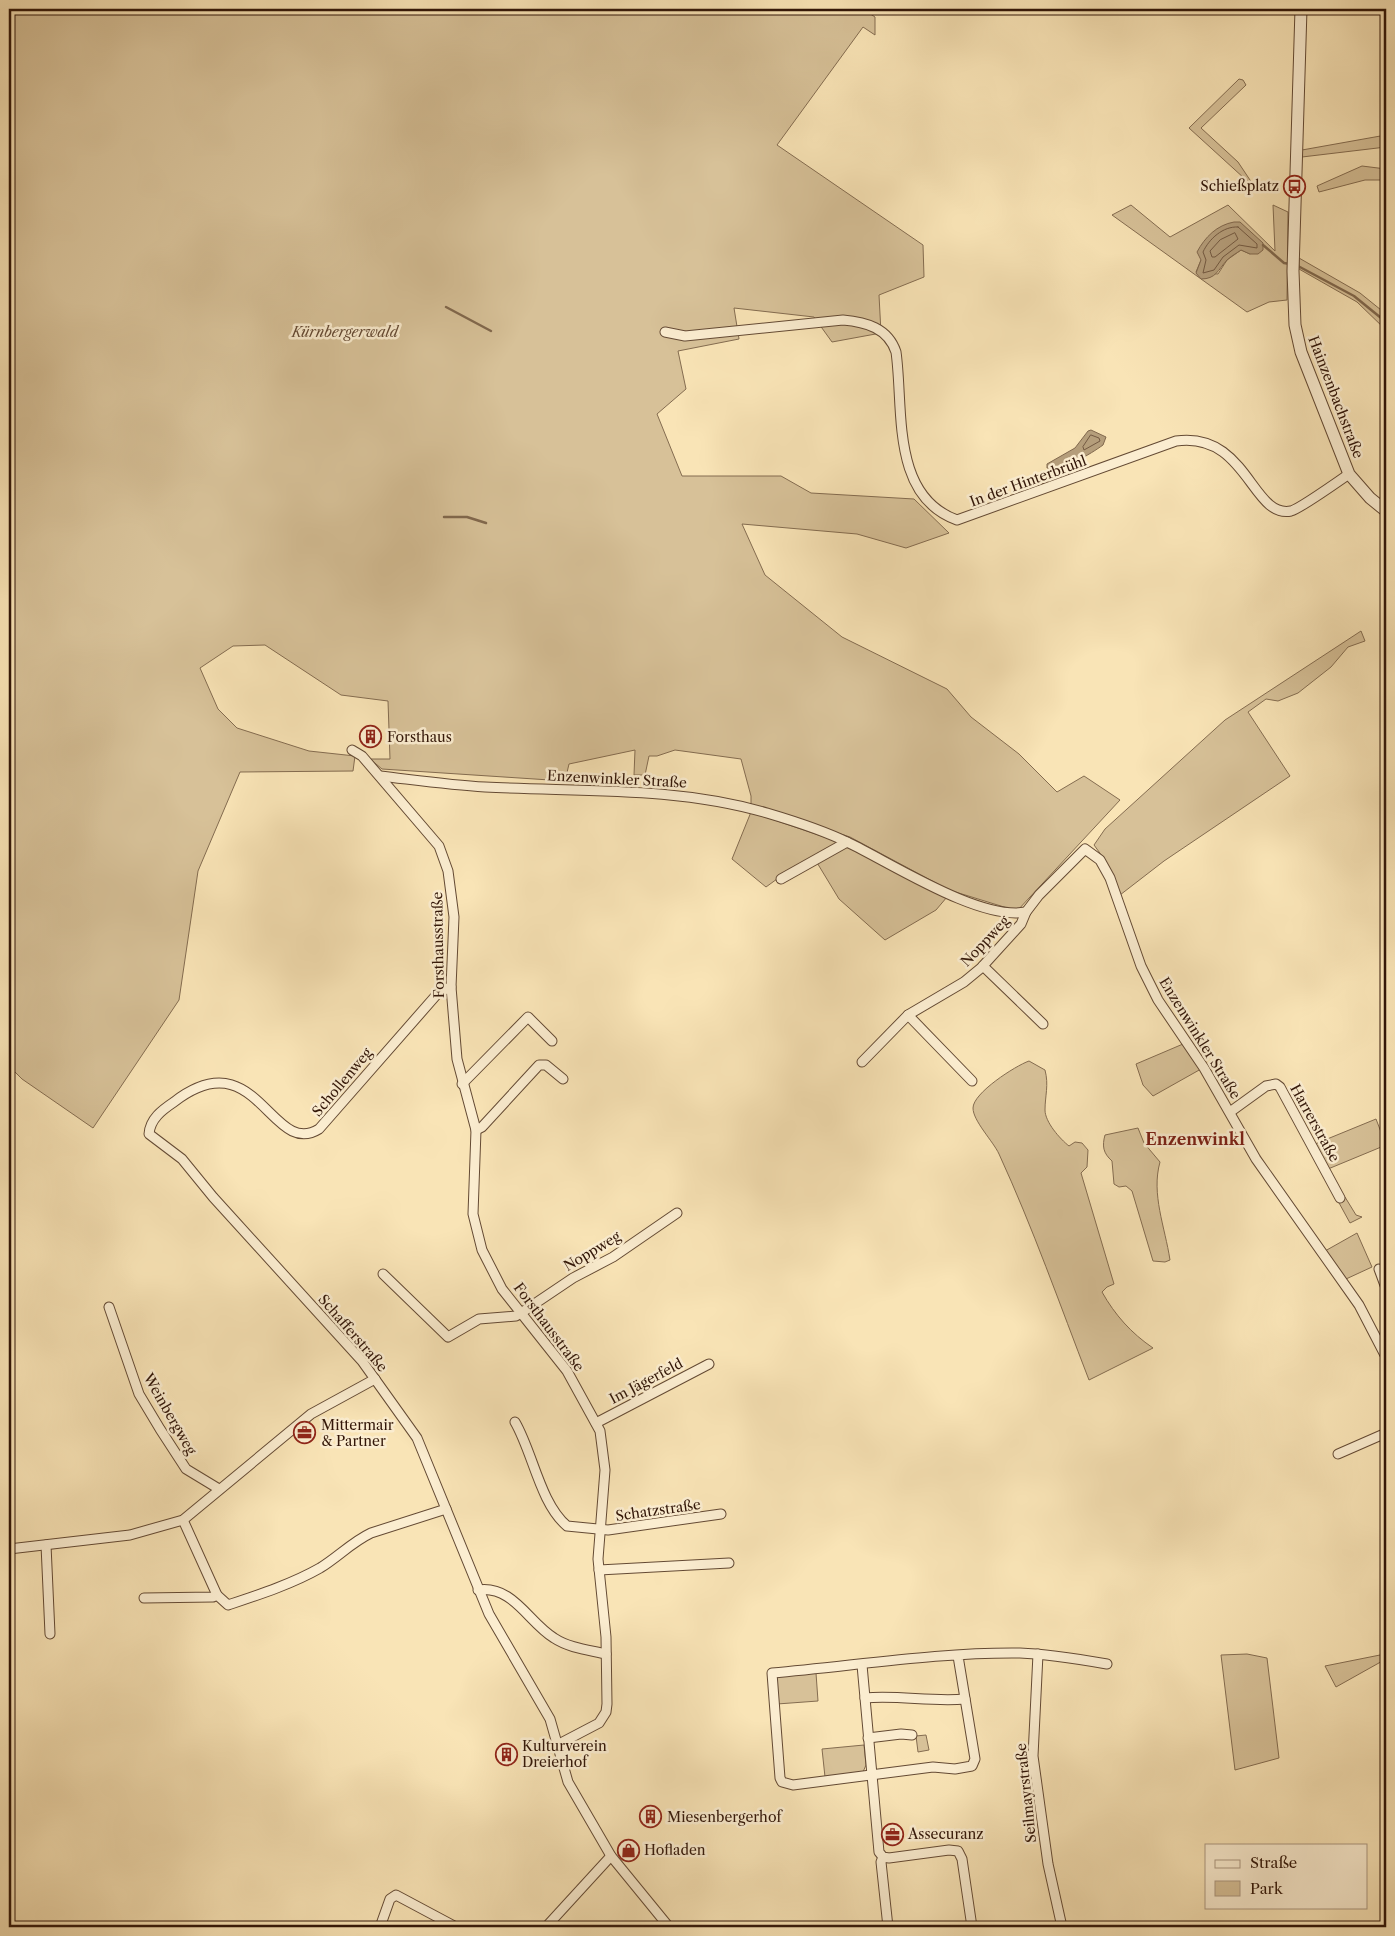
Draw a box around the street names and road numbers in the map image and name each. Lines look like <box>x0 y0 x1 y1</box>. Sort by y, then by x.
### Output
street label: Hainzenbachstraße <box>1304 333 1368 461</box>
street label: In der Hinterbrühl <box>967 452 1089 510</box>
street label: Enzenwinkler Straße <box>547 766 688 792</box>
street label: Forsthausstraße <box>428 891 448 998</box>
street label: Noppweg <box>957 911 1014 970</box>
street label: Enzenwinkler Straße <box>1155 974 1245 1102</box>
street label: Schollenweg <box>308 1044 376 1120</box>
street label: Harrerstraße <box>1286 1081 1344 1165</box>
street label: Noppweg <box>560 1227 624 1275</box>
street label: Forsthausstraße <box>510 1279 588 1375</box>
street label: Schafferstraße <box>314 1291 392 1376</box>
street label: Im Jägerfeld <box>606 1354 686 1408</box>
street label: Weinbergweg <box>139 1369 201 1458</box>
street label: Schatzstraße <box>614 1495 702 1525</box>
street label: Seilmayrstraße <box>1012 1742 1040 1844</box>

